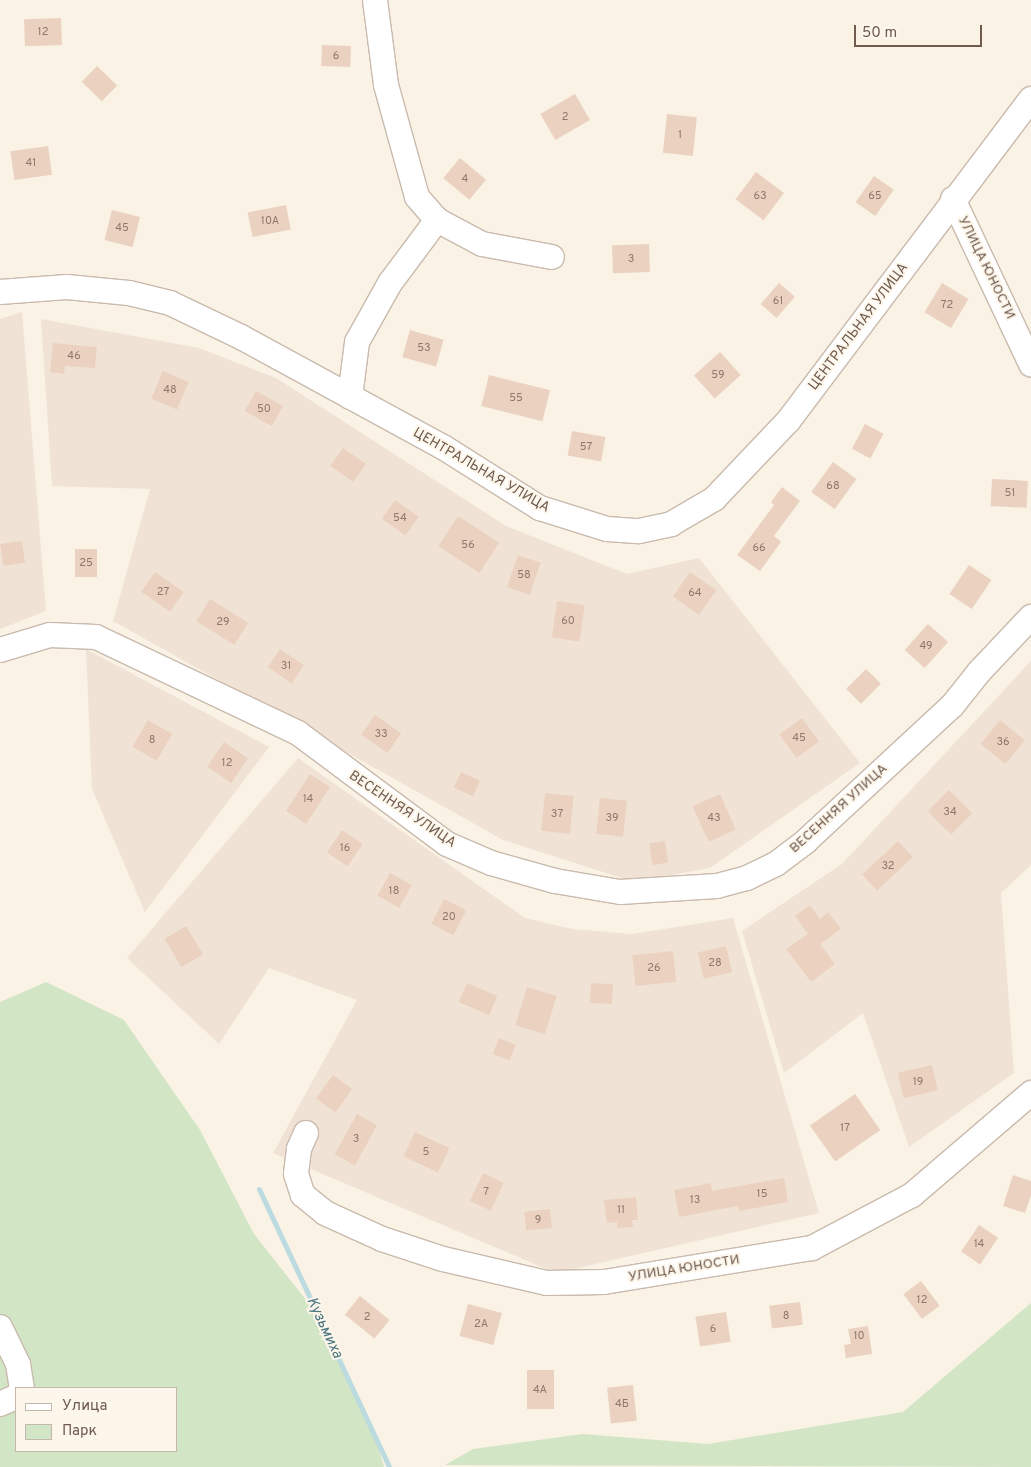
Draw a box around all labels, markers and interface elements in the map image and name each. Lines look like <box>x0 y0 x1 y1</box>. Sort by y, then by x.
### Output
scale bar <box>856 15 984 47</box>
text: 50 m <box>862 24 897 43</box>
house number: 12 <box>38 25 48 39</box>
house number: 6 <box>333 49 339 63</box>
house number: 2 <box>562 110 568 124</box>
house number: 1 <box>678 128 682 142</box>
house number: 41 <box>26 156 36 170</box>
house number: 4 <box>462 172 468 186</box>
house number: 63 <box>753 189 767 203</box>
house number: 65 <box>868 189 882 203</box>
street label: УЛИЦА ЮНОСТИ <box>954 213 1018 323</box>
house number: 10А <box>261 214 279 228</box>
house number: 45 <box>115 221 129 235</box>
house number: 3 <box>628 252 634 266</box>
street label: ЦЕНТРАЛЬНАЯ УЛИЦА <box>806 260 912 394</box>
house number: 61 <box>773 294 783 308</box>
house number: 72 <box>941 298 953 312</box>
house number: 53 <box>417 341 431 355</box>
house number: 46 <box>67 349 81 363</box>
house number: 59 <box>711 368 725 382</box>
house number: 48 <box>163 383 177 397</box>
house number: 55 <box>509 391 523 405</box>
house number: 50 <box>257 402 271 416</box>
street label: ЦЕНТРАЛЬНАЯ УЛИЦА <box>410 425 552 517</box>
house number: 57 <box>580 440 592 454</box>
house number: 68 <box>826 479 840 493</box>
house number: 51 <box>1005 486 1015 500</box>
house number: 54 <box>393 511 407 525</box>
house number: 56 <box>461 538 475 552</box>
house number: 66 <box>752 541 766 555</box>
house number: 25 <box>79 556 93 570</box>
house number: 58 <box>517 568 531 582</box>
house number: 27 <box>157 585 169 599</box>
house number: 64 <box>688 586 702 600</box>
house number: 60 <box>561 614 575 628</box>
house number: 29 <box>216 615 230 629</box>
house number: 49 <box>919 639 933 653</box>
house number: 31 <box>281 659 291 673</box>
house number: 33 <box>374 727 388 741</box>
house number: 45 <box>792 731 806 745</box>
house number: 8 <box>149 733 155 747</box>
house number: 36 <box>996 735 1010 749</box>
house number: 12 <box>222 756 232 770</box>
street label: ВЕСЕННЯЯ УЛИЦА <box>787 761 891 857</box>
street label: ВЕСЕННЯЯ УЛИЦА <box>345 768 459 852</box>
house number: 14 <box>303 792 313 806</box>
house number: 34 <box>943 805 957 819</box>
house number: 37 <box>551 807 563 821</box>
house number: 39 <box>606 811 618 825</box>
house number: 43 <box>707 811 721 825</box>
house number: 16 <box>340 841 350 855</box>
house number: 32 <box>881 859 895 873</box>
house number: 18 <box>389 884 399 898</box>
house number: 20 <box>442 910 456 924</box>
house number: 28 <box>708 956 722 970</box>
house number: 26 <box>647 961 661 975</box>
house number: 19 <box>913 1075 923 1089</box>
house number: 17 <box>840 1121 850 1135</box>
house number: 3 <box>353 1132 359 1146</box>
house number: 5 <box>423 1145 429 1159</box>
house number: 7 <box>483 1185 489 1199</box>
house number: 15 <box>757 1187 767 1201</box>
house number: 13 <box>690 1193 700 1207</box>
house number: 11 <box>617 1203 625 1217</box>
house number: 9 <box>535 1213 541 1227</box>
house number: 14 <box>974 1237 984 1251</box>
street label: УЛИЦА ЮНОСТИ <box>627 1252 741 1286</box>
house number: 12 <box>917 1293 927 1307</box>
water label: Кузьмиха <box>302 1295 346 1361</box>
house number: 8 <box>783 1309 789 1323</box>
house number: 2 <box>364 1310 370 1324</box>
house number: 2А <box>474 1317 488 1331</box>
house number: 6 <box>710 1322 716 1336</box>
house number: 10 <box>853 1329 865 1343</box>
house number: 4А <box>533 1383 547 1397</box>
legend <box>15 1387 178 1452</box>
text: Улица <box>62 1397 107 1416</box>
house number: 4Б <box>615 1397 629 1411</box>
text: Парк <box>62 1422 97 1441</box>

